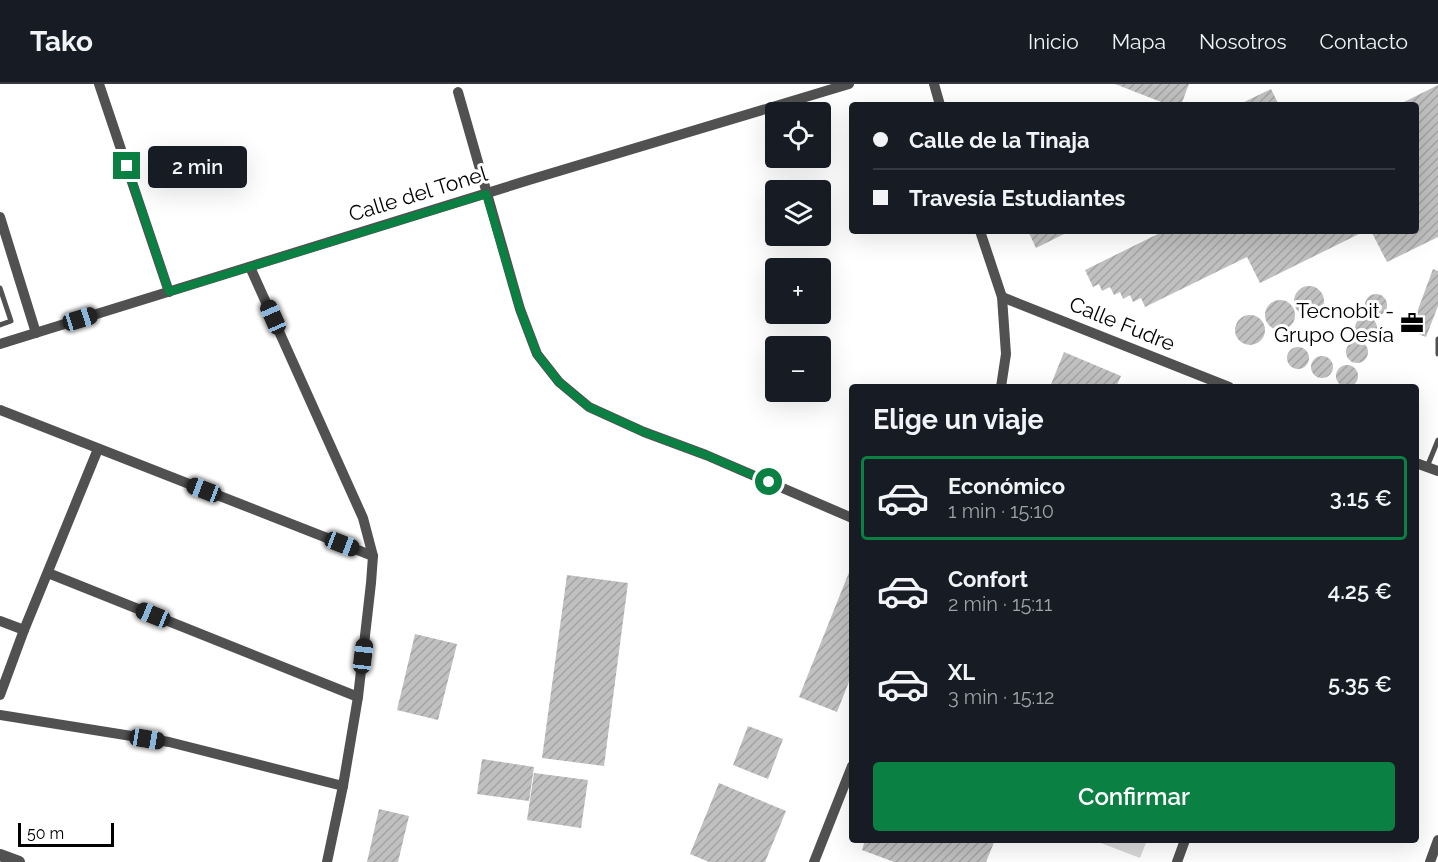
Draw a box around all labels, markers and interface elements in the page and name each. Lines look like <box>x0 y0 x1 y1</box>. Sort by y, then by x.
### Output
text: Tako <box>30 25 93 58</box>
text: Inicio <box>1028 29 1079 54</box>
text: Mapa <box>1112 29 1166 54</box>
text: Nosotros <box>1199 29 1287 54</box>
text: Contacto <box>1320 29 1408 54</box>
map controls <box>765 102 831 402</box>
button: locate <box>765 102 831 168</box>
text: Calle de la Tinaja <box>909 127 1090 153</box>
callout: 2 min <box>148 145 247 187</box>
route end <box>113 152 140 179</box>
text: 2 min <box>172 155 223 179</box>
street label: Calle del Tonel <box>346 161 490 226</box>
button: layers <box>765 180 831 246</box>
text: Travesía Estudiantes <box>909 185 1125 211</box>
button: + <box>765 258 831 324</box>
street label: Calle Fudre <box>1066 291 1179 356</box>
car <box>257 297 289 337</box>
place label: Tecnobit - Grupo Oesía <box>1274 298 1394 347</box>
car <box>60 305 100 333</box>
office icon: Tecnobit - Grupo Oesía <box>1399 310 1425 336</box>
button: − <box>765 336 831 402</box>
text: Elige un viaje <box>873 404 1044 435</box>
route start <box>755 468 782 495</box>
icon: car <box>876 471 930 525</box>
text: Económico <box>948 473 1065 499</box>
car <box>184 475 224 505</box>
text: 3.15 € <box>1330 485 1392 511</box>
text: 1 min · 15:10 <box>948 499 1054 523</box>
car <box>322 529 362 559</box>
icon: car <box>876 564 930 618</box>
text: Confort <box>948 566 1028 592</box>
text: 4.25 € <box>1328 578 1392 604</box>
text: 2 min · 15:11 <box>948 592 1052 616</box>
car <box>133 600 173 630</box>
car <box>352 637 374 675</box>
icon: car <box>876 657 930 711</box>
text: XL <box>948 659 975 685</box>
text: 5.35 € <box>1328 671 1392 697</box>
text: 3 min · 15:12 <box>948 685 1054 709</box>
car <box>128 727 166 751</box>
button: Confirmar <box>873 762 1395 831</box>
scale bar <box>18 820 114 848</box>
text: 50 m <box>27 824 64 843</box>

